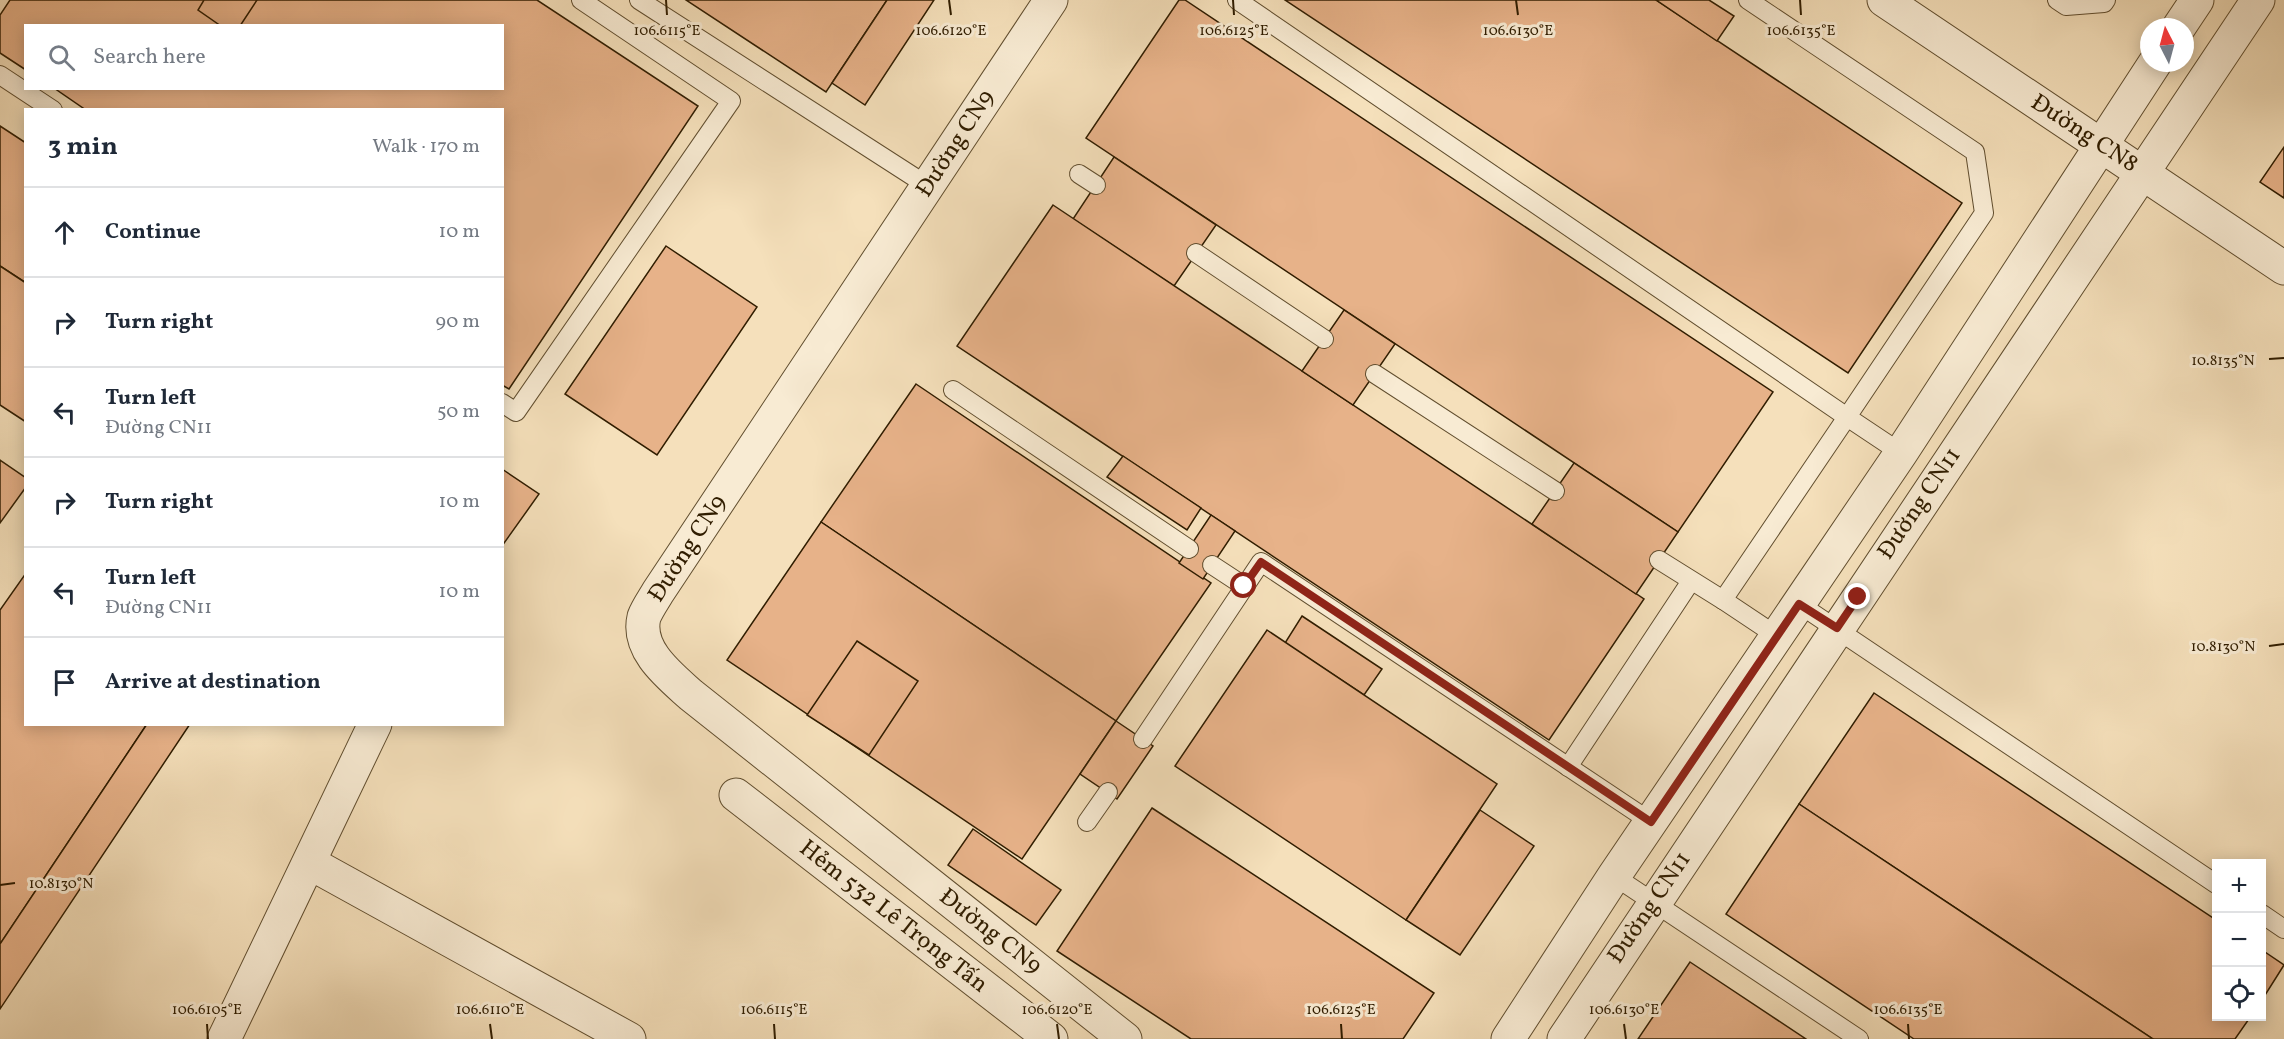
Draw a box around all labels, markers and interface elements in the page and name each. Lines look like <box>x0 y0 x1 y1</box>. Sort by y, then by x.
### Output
north arrow <box>2140 18 2194 72</box>
text: 106.6115°E <box>633 21 701 42</box>
text: 106.6120°E <box>916 21 986 42</box>
text: 106.6125°E <box>1199 21 1269 42</box>
text: 106.6130°E <box>1483 21 1553 42</box>
text: 106.6135°E <box>1766 21 1836 42</box>
search box <box>24 24 504 90</box>
icon: search <box>45 41 78 74</box>
text: Search here <box>93 42 206 73</box>
street label: Đường CN9 <box>908 83 1004 205</box>
street label: Đường CN8 <box>2024 86 2144 182</box>
text: 3 min <box>48 129 118 165</box>
text: Walk · 170 m <box>372 133 480 161</box>
icon: ahead <box>48 216 81 249</box>
text: Continue <box>105 217 201 248</box>
text: 10 m <box>439 218 480 246</box>
icon: right <box>48 306 81 339</box>
text: Turn right <box>105 307 213 338</box>
text: 90 m <box>436 308 480 336</box>
text: 10.8135°N <box>2191 351 2255 372</box>
text: Turn left <box>105 383 196 414</box>
icon: left <box>48 396 81 429</box>
text: 50 m <box>437 398 480 426</box>
text: Đường CN11 <box>105 414 212 442</box>
street label: Đường CN11 <box>1870 441 1970 567</box>
icon: right <box>48 486 81 519</box>
text: Turn right <box>105 487 213 518</box>
text: 10 m <box>439 488 480 516</box>
street label: Đường CN9 <box>640 488 736 610</box>
text: Turn left <box>105 563 196 594</box>
route start <box>1230 572 1256 598</box>
icon: left <box>48 576 81 609</box>
text: 10 m <box>439 578 480 606</box>
route end <box>1844 583 1870 609</box>
text: Đường CN11 <box>105 594 212 622</box>
text: 10.8130°N <box>2191 637 2255 658</box>
icon: arrive <box>48 666 81 699</box>
text: Arrive at destination <box>105 667 321 698</box>
street label: Hẻm 532 Lê Trọng Tấn <box>791 832 995 1002</box>
street label: Đường CN11 <box>1600 845 1700 971</box>
map controls <box>2212 859 2266 1021</box>
button: + <box>2212 859 2266 913</box>
text: 10.8130°N <box>29 874 93 895</box>
street label: Đường CN9 <box>931 881 1049 983</box>
button: − <box>2212 913 2266 967</box>
button: locate <box>2212 967 2266 1021</box>
text: 106.6105°E <box>172 1000 242 1021</box>
text: 106.6110°E <box>456 1000 524 1021</box>
text: 106.6115°E <box>740 1000 808 1021</box>
text: 106.6120°E <box>1022 1000 1092 1021</box>
text: 106.6125°E <box>1306 1000 1376 1021</box>
text: 106.6130°E <box>1589 1000 1659 1021</box>
text: 106.6135°E <box>1873 1000 1943 1021</box>

